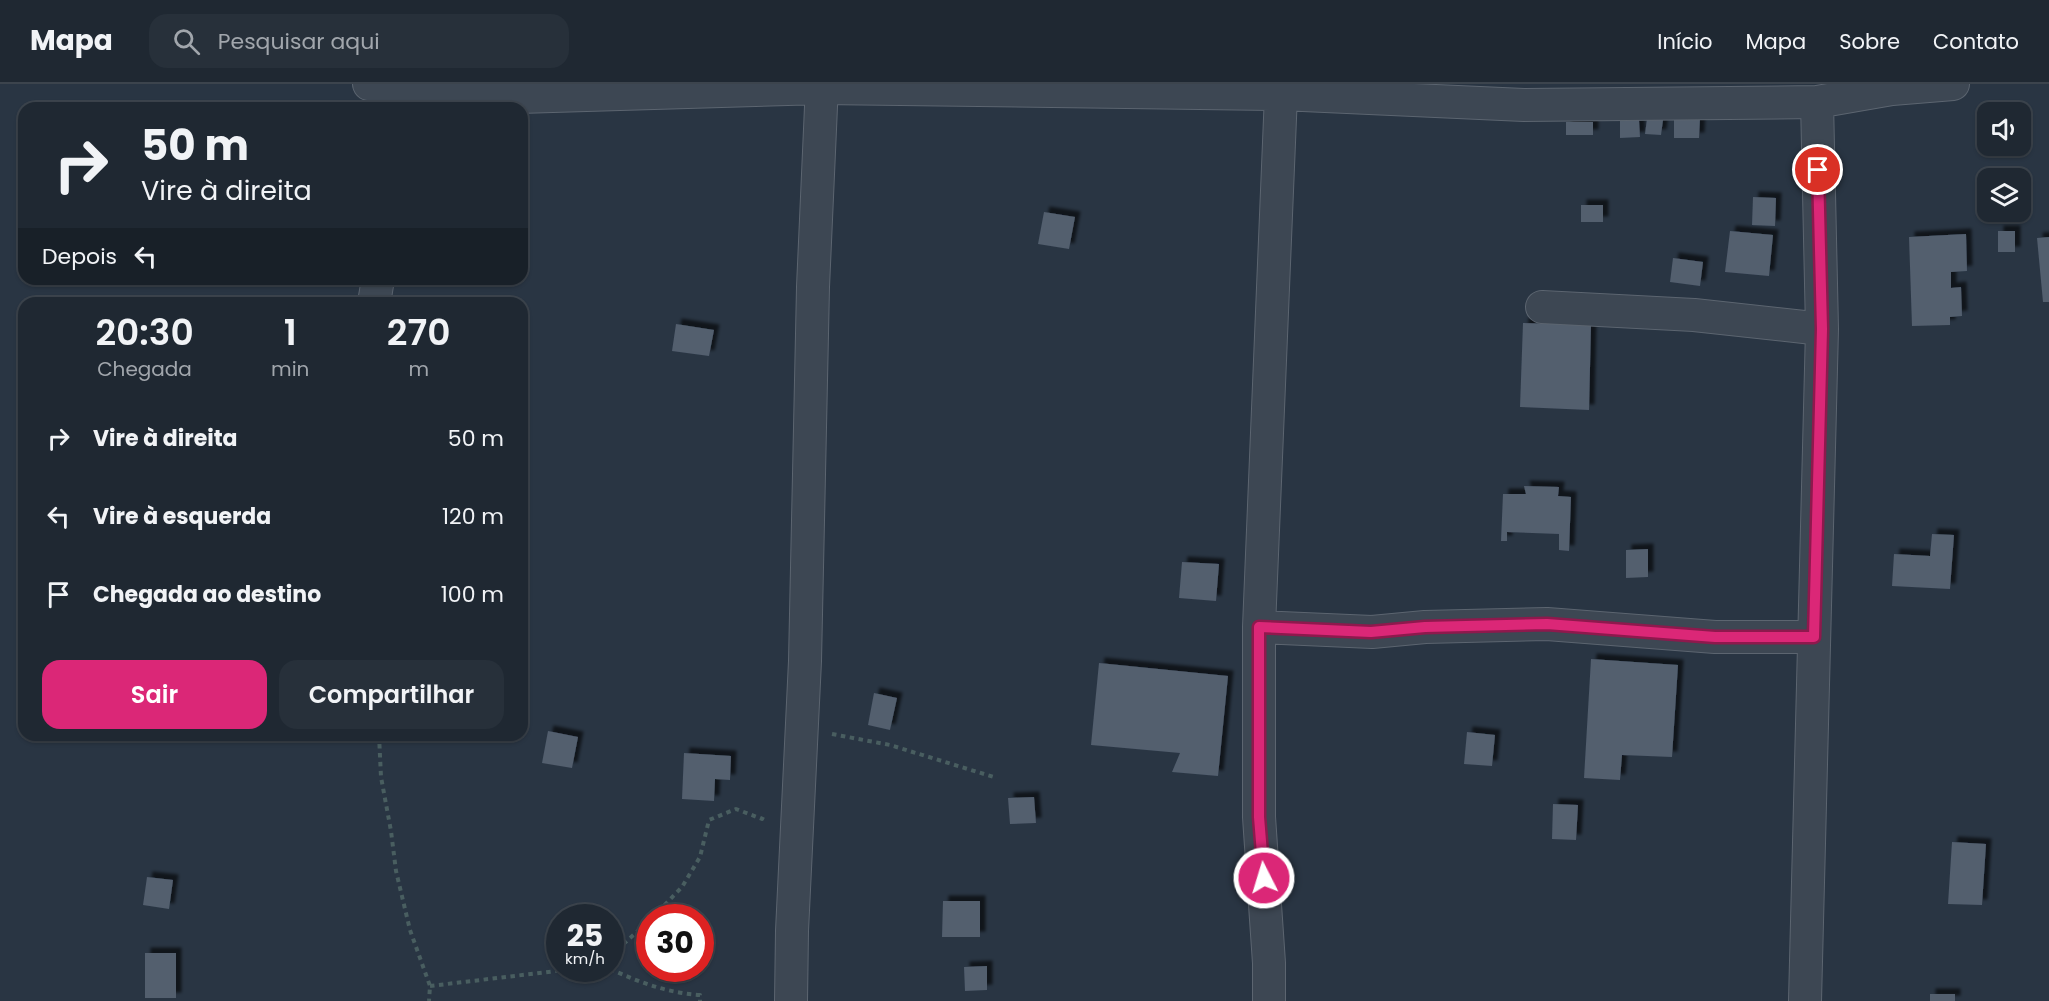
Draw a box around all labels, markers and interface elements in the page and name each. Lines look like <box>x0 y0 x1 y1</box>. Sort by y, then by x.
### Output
search box <box>149 14 569 68</box>
text: Mapa <box>30 21 113 60</box>
icon: search <box>170 25 203 58</box>
text: Pesquisar aqui <box>218 26 380 57</box>
text: Início <box>1657 27 1712 56</box>
text: Mapa <box>1745 27 1806 56</box>
text: Sobre <box>1839 27 1900 56</box>
text: Contato <box>1933 27 2019 56</box>
map controls <box>1977 102 2031 222</box>
button: sound <box>1977 102 2031 156</box>
text: 50 m <box>141 116 249 175</box>
icon: right <box>42 126 120 204</box>
pin <box>1792 144 1843 195</box>
icon: arrive <box>1801 153 1834 186</box>
button: layers <box>1977 168 2031 222</box>
text: Vire à direita <box>141 172 312 209</box>
icon: left <box>129 240 162 273</box>
text: Depois <box>42 241 117 272</box>
text: 20:30 <box>95 307 194 358</box>
text: 1 <box>284 307 297 358</box>
text: 270 <box>387 307 451 358</box>
text: Chegada <box>97 355 192 383</box>
text: min <box>271 355 309 383</box>
text: m <box>408 355 429 383</box>
icon: right <box>42 422 75 455</box>
text: Vire à direita <box>93 423 238 454</box>
text: 50 m <box>448 423 504 454</box>
icon: left <box>42 500 75 533</box>
text: Vire à esquerda <box>93 501 271 532</box>
text: 120 m <box>442 501 504 532</box>
icon: arrive <box>42 578 75 611</box>
text: Chegada ao destino <box>93 579 321 610</box>
text: 100 m <box>441 579 504 610</box>
button: Sair <box>42 660 267 729</box>
button: Compartilhar <box>279 660 504 729</box>
position arrow <box>1232 846 1296 910</box>
speed limit sign: 30 <box>636 904 714 982</box>
text: 25 <box>567 914 603 957</box>
text: km/h <box>565 948 605 969</box>

